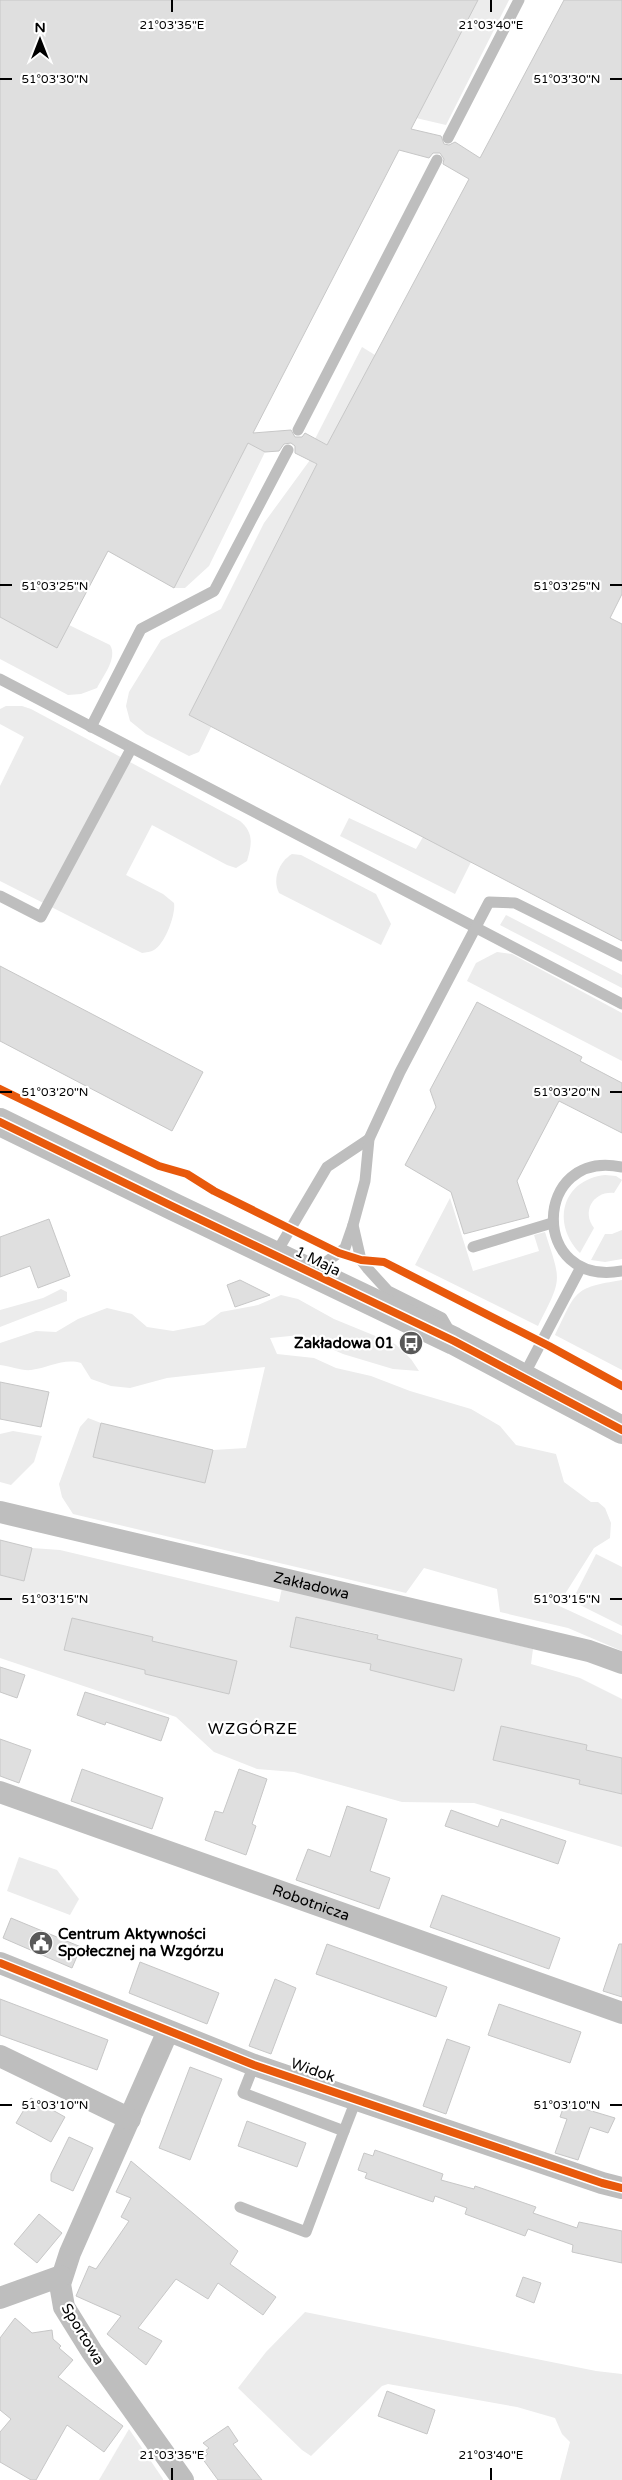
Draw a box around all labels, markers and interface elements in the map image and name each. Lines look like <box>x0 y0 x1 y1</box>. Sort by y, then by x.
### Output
north arrow <box>15 15 65 65</box>
text: 21°03'35"E <box>139 18 205 32</box>
text: 21°03'40"E <box>458 18 524 32</box>
text: N <box>34 19 46 36</box>
text: 51°03'30"N <box>22 72 89 86</box>
text: 51°03'30"N <box>534 72 601 86</box>
text: 51°03'25"N <box>22 579 89 593</box>
text: 51°03'25"N <box>534 579 601 593</box>
text: 51°03'20"N <box>22 1085 89 1099</box>
text: 51°03'20"N <box>534 1085 601 1099</box>
street label: 1 Maja <box>292 1242 344 1280</box>
bus stop icon: Zakładowa 01 <box>398 1330 424 1356</box>
place label: Zakładowa 01 <box>294 1334 394 1352</box>
street label: Zakładowa <box>272 1568 351 1603</box>
text: 51°03'15"N <box>22 1592 89 1606</box>
text: 51°03'15"N <box>534 1592 601 1606</box>
district label: WZGÓRZE <box>208 1719 298 1739</box>
street label: Robotnicza <box>270 1880 352 1925</box>
place label: Centrum Aktywności Społecznej na Wzgórzu <box>58 1925 224 1961</box>
public building icon: Centrum Aktywności Społecznej na Wzgórzu <box>28 1930 54 1956</box>
street label: Widok <box>289 2054 337 2086</box>
text: 51°03'10"N <box>22 2098 89 2112</box>
text: 51°03'10"N <box>534 2098 601 2112</box>
street label: Sportowa <box>58 2300 108 2368</box>
text: 21°03'35"E <box>139 2448 205 2462</box>
text: 21°03'40"E <box>458 2448 524 2462</box>

